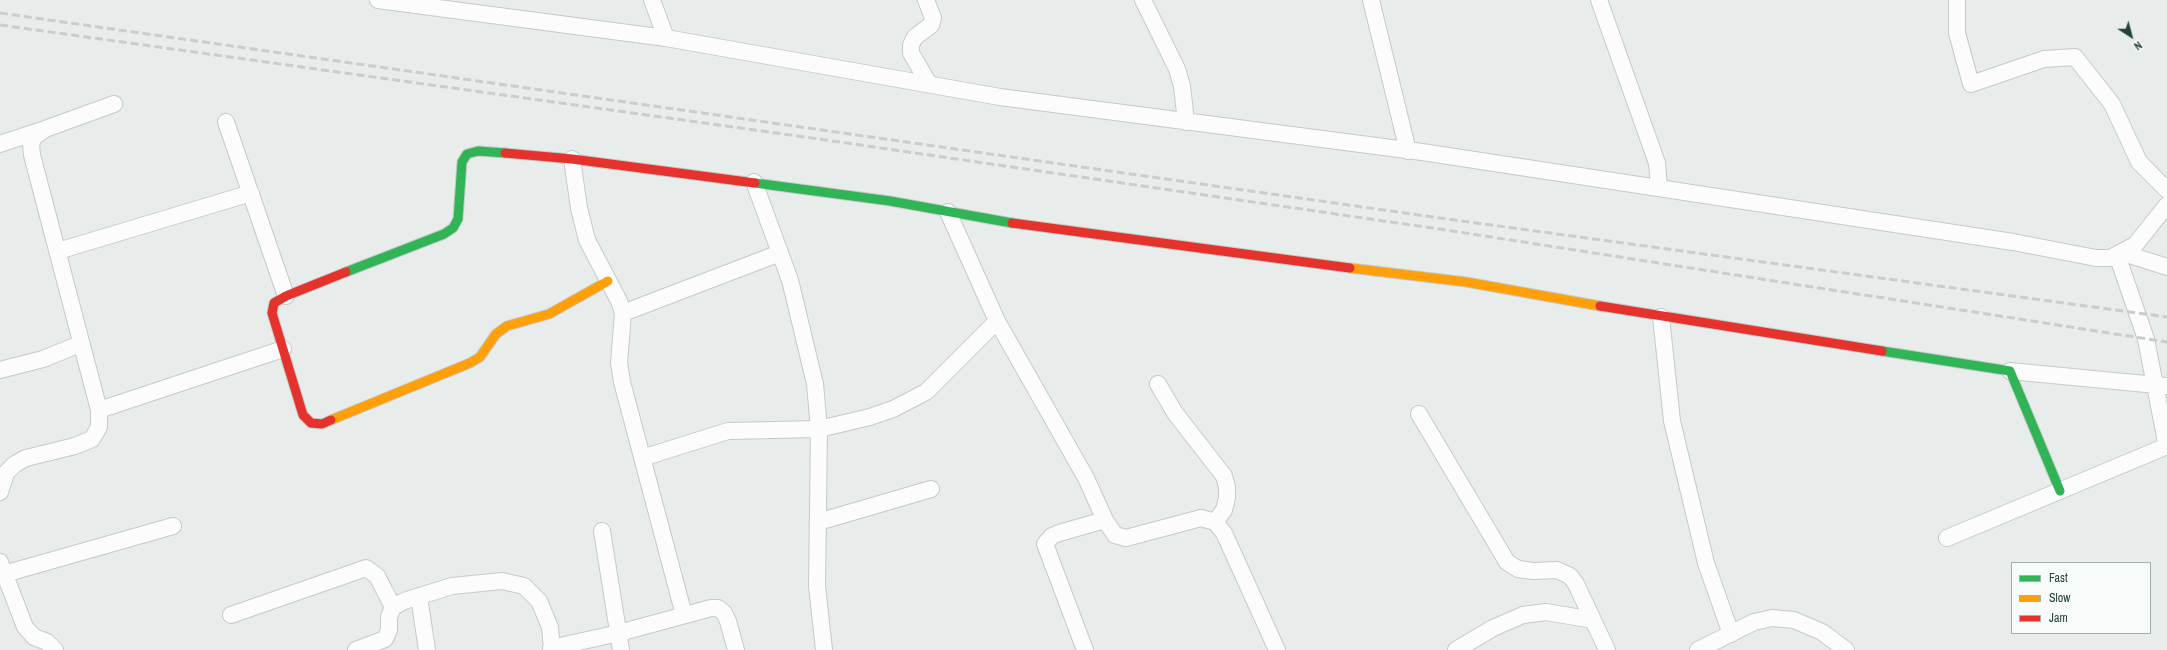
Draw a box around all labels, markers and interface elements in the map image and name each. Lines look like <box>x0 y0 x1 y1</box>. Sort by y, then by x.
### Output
north arrow <box>2111 16 2151 56</box>
text: N <box>2131 38 2145 53</box>
legend <box>2011 562 2151 634</box>
text: Fast <box>2049 570 2068 586</box>
text: Slow <box>2049 590 2070 606</box>
text: Jam <box>2049 610 2068 626</box>

